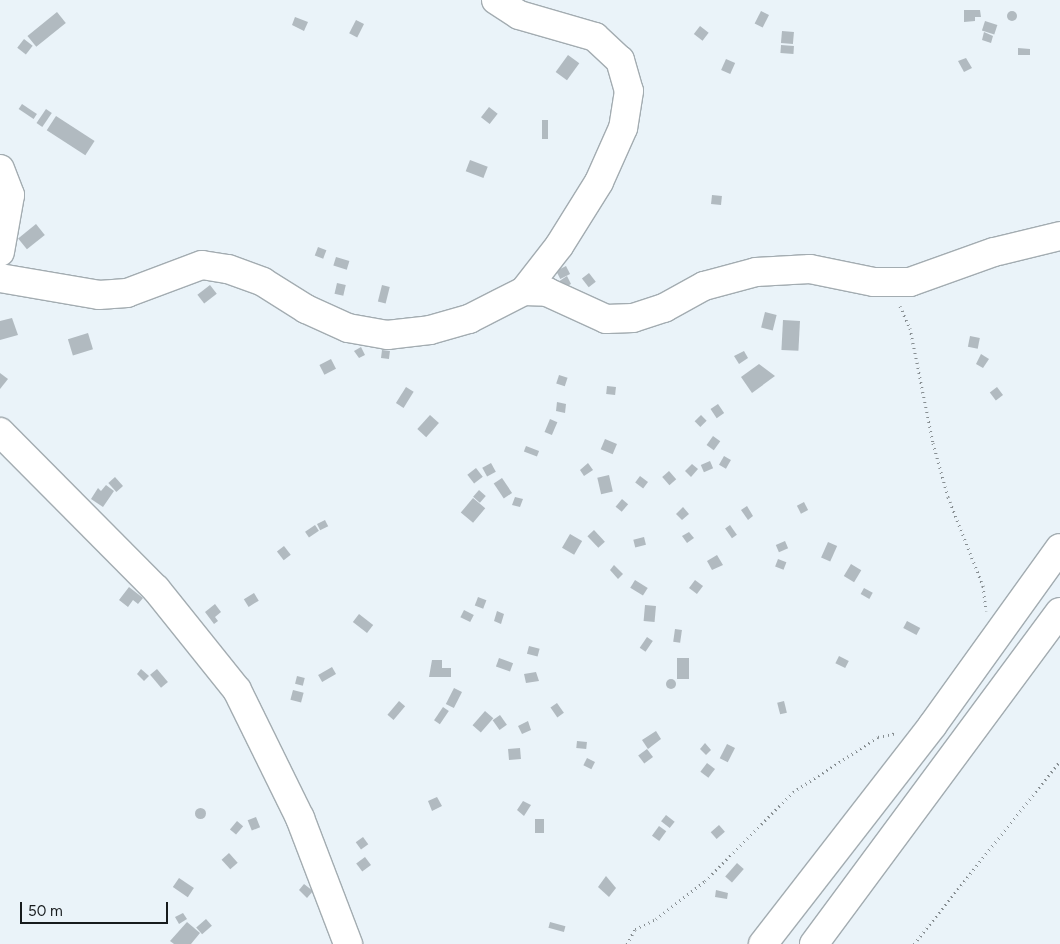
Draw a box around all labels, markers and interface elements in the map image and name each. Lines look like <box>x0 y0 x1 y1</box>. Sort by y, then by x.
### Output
scale bar <box>22 892 170 924</box>
text: 50 m <box>28 902 63 920</box>

